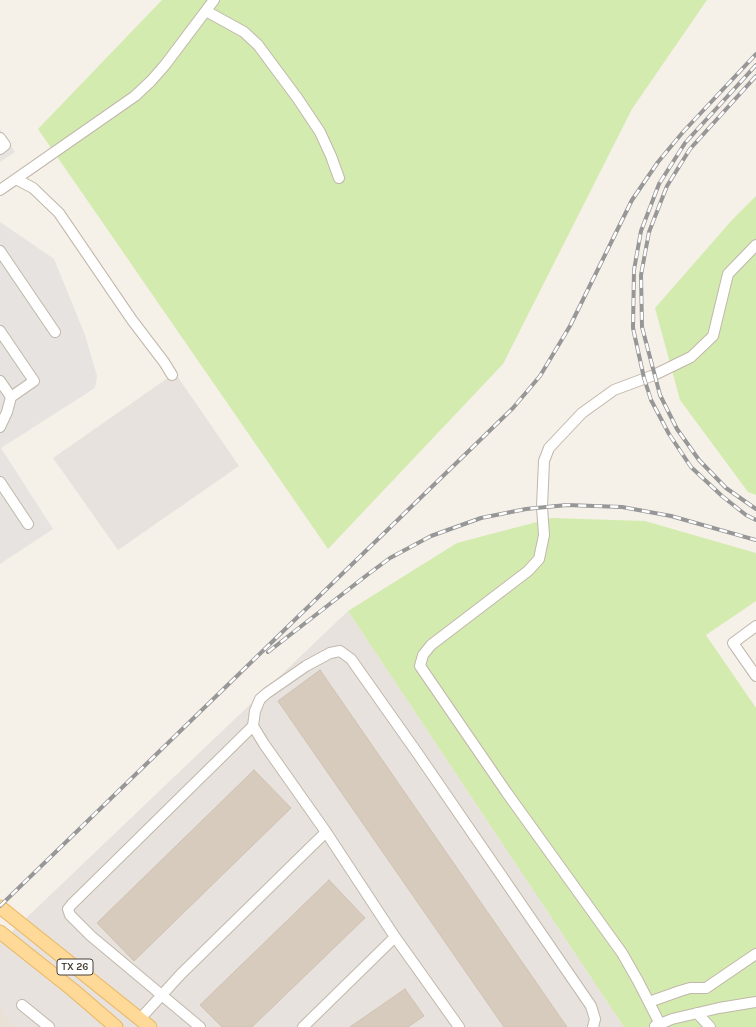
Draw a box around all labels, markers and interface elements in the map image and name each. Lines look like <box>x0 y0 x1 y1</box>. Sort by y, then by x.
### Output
road number: TX 26 <box>57 959 93 975</box>

